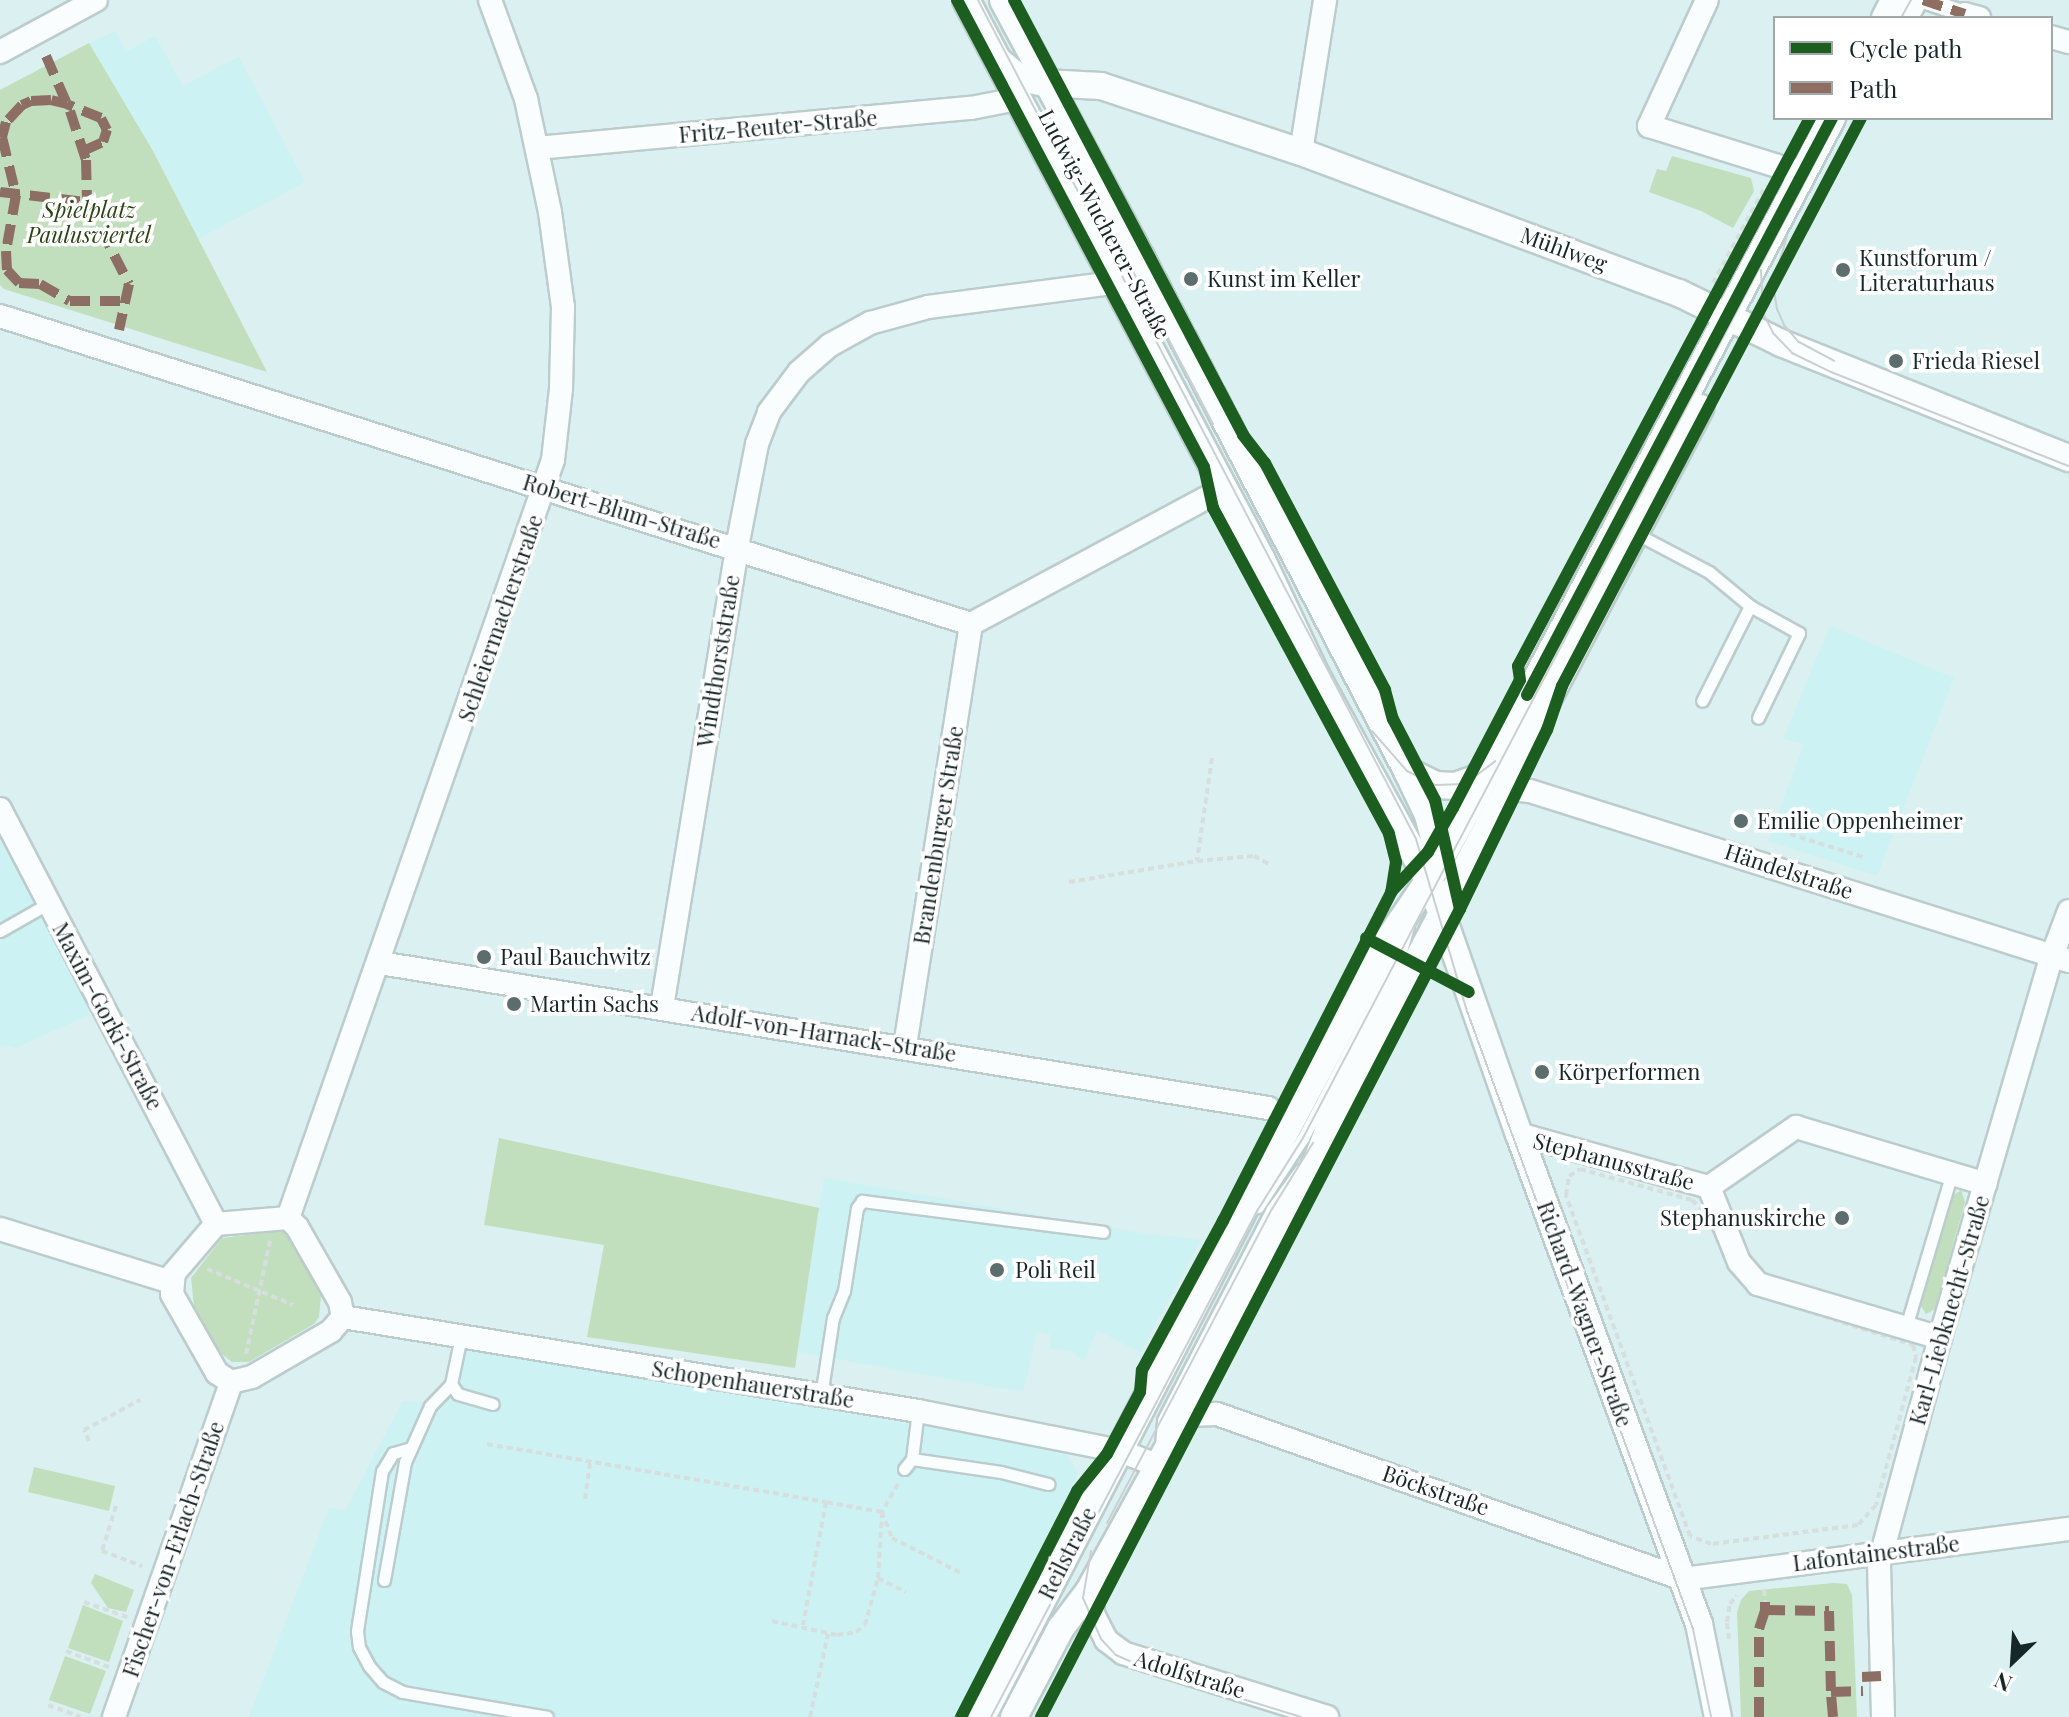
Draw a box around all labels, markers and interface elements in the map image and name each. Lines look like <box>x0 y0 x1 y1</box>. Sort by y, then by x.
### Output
legend <box>1773 16 2053 120</box>
text: Cycle path <box>1849 32 1962 64</box>
text: Path <box>1849 72 1897 104</box>
street label: Fritz-Reuter-Straße <box>678 104 878 148</box>
street label: Ludwig-Wucherer-Straße <box>1033 105 1177 343</box>
park label: Spielplatz Paulusviertel <box>27 196 151 248</box>
street label: Mühlweg <box>1517 221 1611 277</box>
place label: Kunstforum / Literaturhaus <box>1859 244 1994 296</box>
marker: Kunstforum / Literaturhaus <box>1834 261 1852 279</box>
place label: Kunst im Keller <box>1207 266 1361 292</box>
marker: Kunst im Keller <box>1182 270 1200 288</box>
place label: Frieda Riesel <box>1912 348 2040 374</box>
marker: Frieda Riesel <box>1887 352 1905 370</box>
street label: Robert-Blum-Straße <box>520 468 724 554</box>
street label: Schleiermacherstraße <box>452 511 548 725</box>
street label: Windthorststraße <box>691 573 745 749</box>
street label: Brandenburger Straße <box>908 723 968 947</box>
place label: Emilie Oppenheimer <box>1757 808 1963 834</box>
marker: Emilie Oppenheimer <box>1732 812 1750 830</box>
street label: Händelstraße <box>1722 838 1856 904</box>
street label: Maxim-Gorki-Straße <box>47 918 169 1114</box>
place label: Paul Bauchwitz <box>500 944 651 970</box>
marker: Paul Bauchwitz <box>475 948 493 966</box>
place label: Martin Sachs <box>530 991 659 1017</box>
marker: Martin Sachs <box>505 995 523 1013</box>
street label: Adolf-von-Harnack-Straße <box>690 999 958 1067</box>
place label: Körperformen <box>1558 1059 1700 1085</box>
marker: Körperformen <box>1533 1063 1551 1081</box>
street label: Stephanusstraße <box>1531 1127 1697 1195</box>
street label: Karl-Liebknecht-Straße <box>1904 1192 1994 1428</box>
street label: Richard-Wagner-Straße <box>1532 1198 1638 1430</box>
place label: Stephanuskirche <box>1660 1205 1826 1231</box>
marker: Stephanuskirche <box>1833 1209 1851 1227</box>
place label: Poli Reil <box>1015 1257 1096 1283</box>
marker: Poli Reil <box>986 1259 1008 1281</box>
street label: Schopenhauerstraße <box>650 1355 856 1413</box>
street label: Fischer-von-Erlach-Straße <box>117 1418 229 1680</box>
street label: Böckstraße <box>1379 1459 1493 1521</box>
street label: Reilstraße <box>1032 1502 1102 1604</box>
street label: Lafontainestraße <box>1791 1530 1961 1576</box>
north arrow <box>1973 1621 2053 1701</box>
street label: Adolfstraße <box>1131 1645 1249 1703</box>
text: N <box>1989 1666 2016 1700</box>

